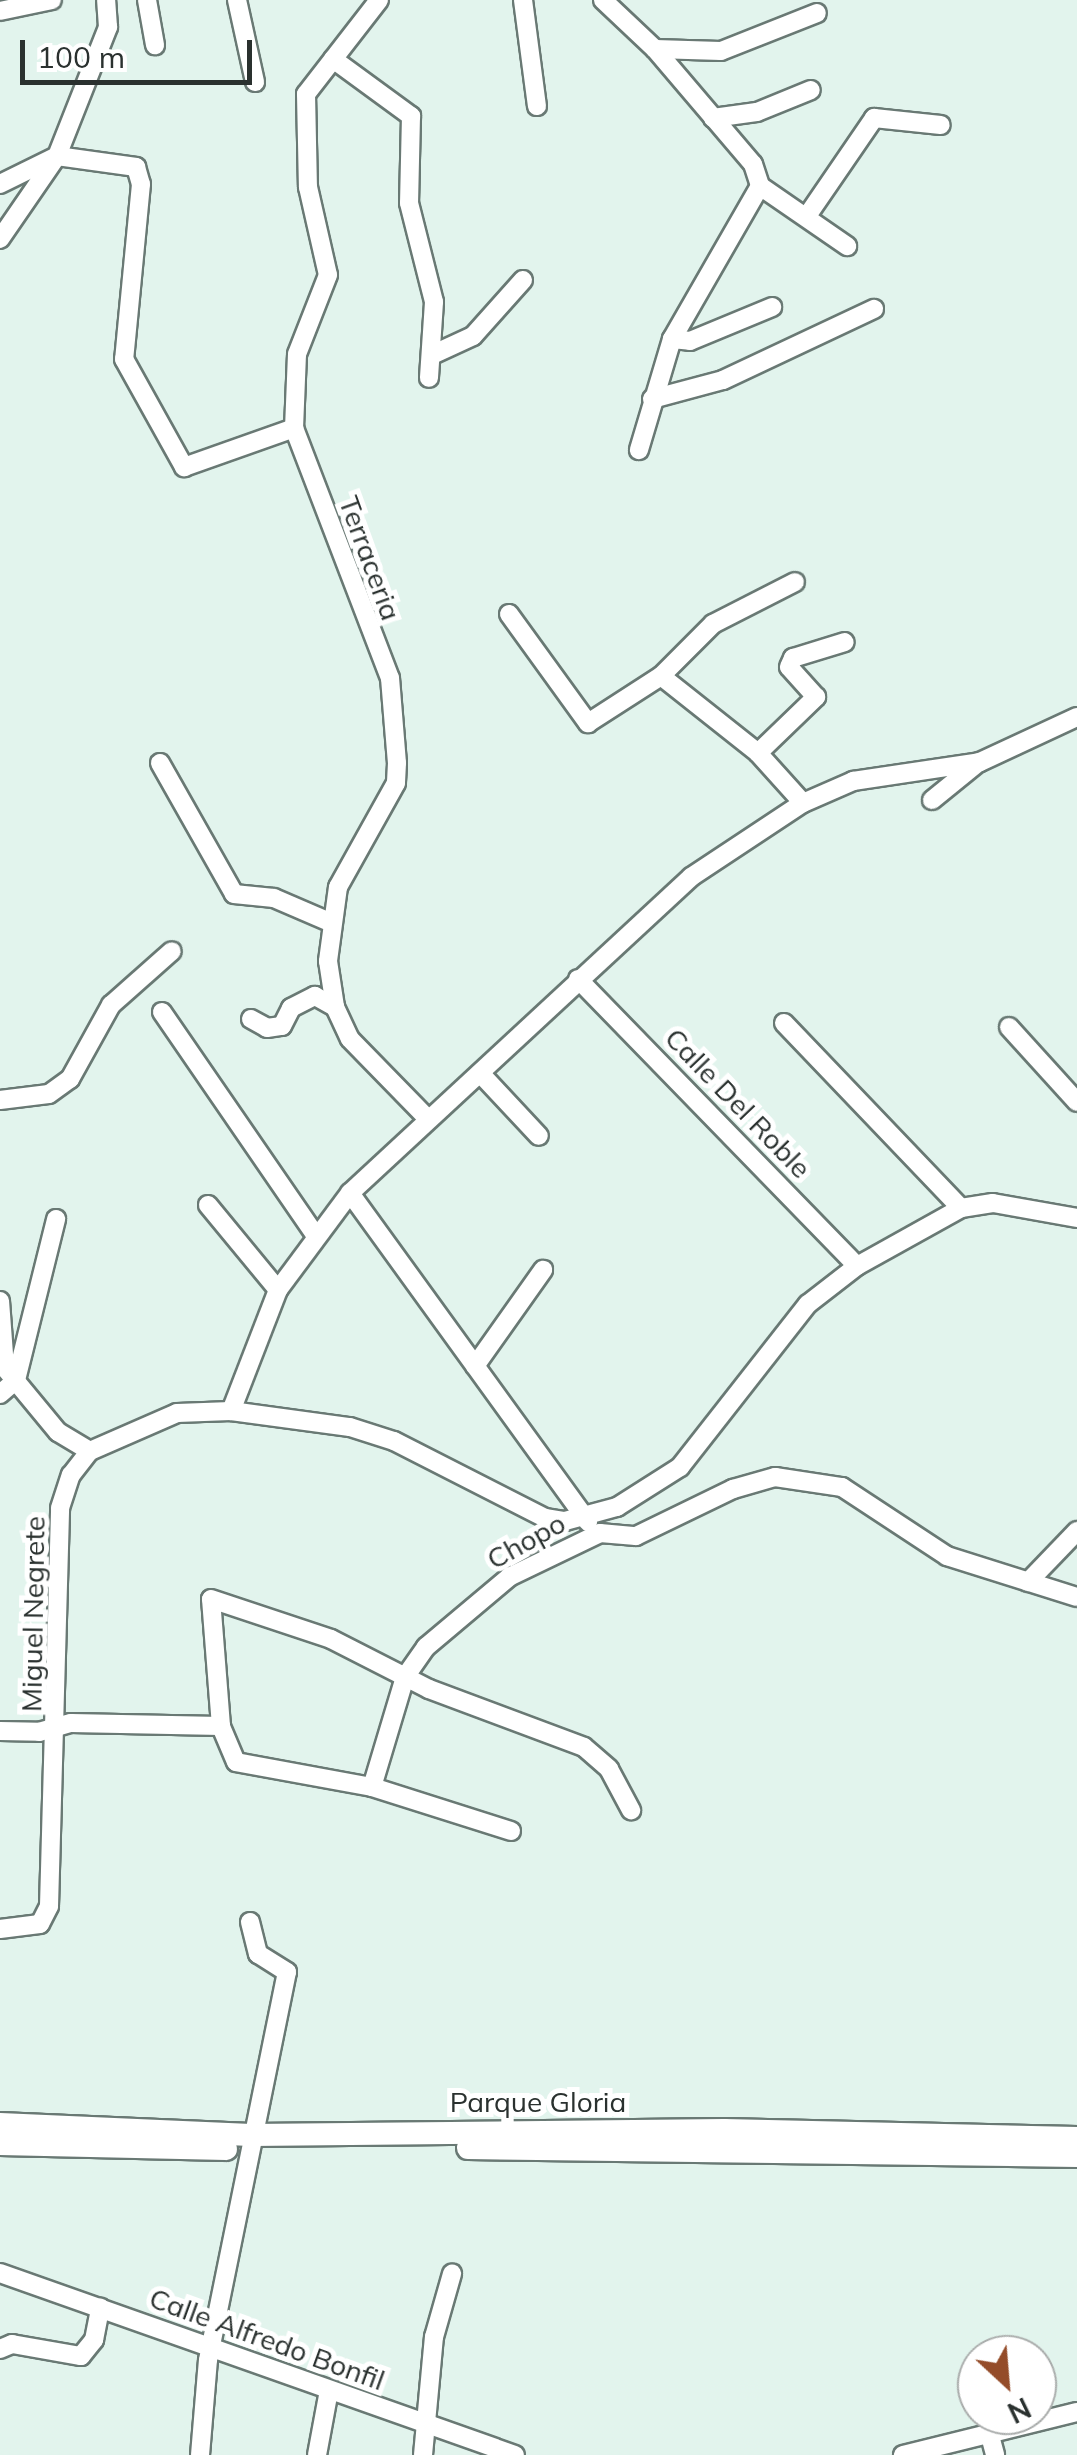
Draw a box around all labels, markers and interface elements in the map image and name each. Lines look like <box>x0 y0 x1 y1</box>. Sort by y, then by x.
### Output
scale bar <box>25 20 258 82</box>
text: 100 m <box>37 38 125 76</box>
street label: Terraceria <box>332 491 408 625</box>
street label: Calle Del Roble <box>658 1021 818 1185</box>
street label: Chopo <box>481 1506 571 1576</box>
street label: Miguel Negrete <box>14 1516 52 1712</box>
street label: Parque Gloria <box>450 2085 626 2119</box>
street label: Calle Alfredo Bonfil <box>145 2281 389 2397</box>
north arrow <box>957 2335 1057 2435</box>
text: N <box>1002 2390 1037 2431</box>

